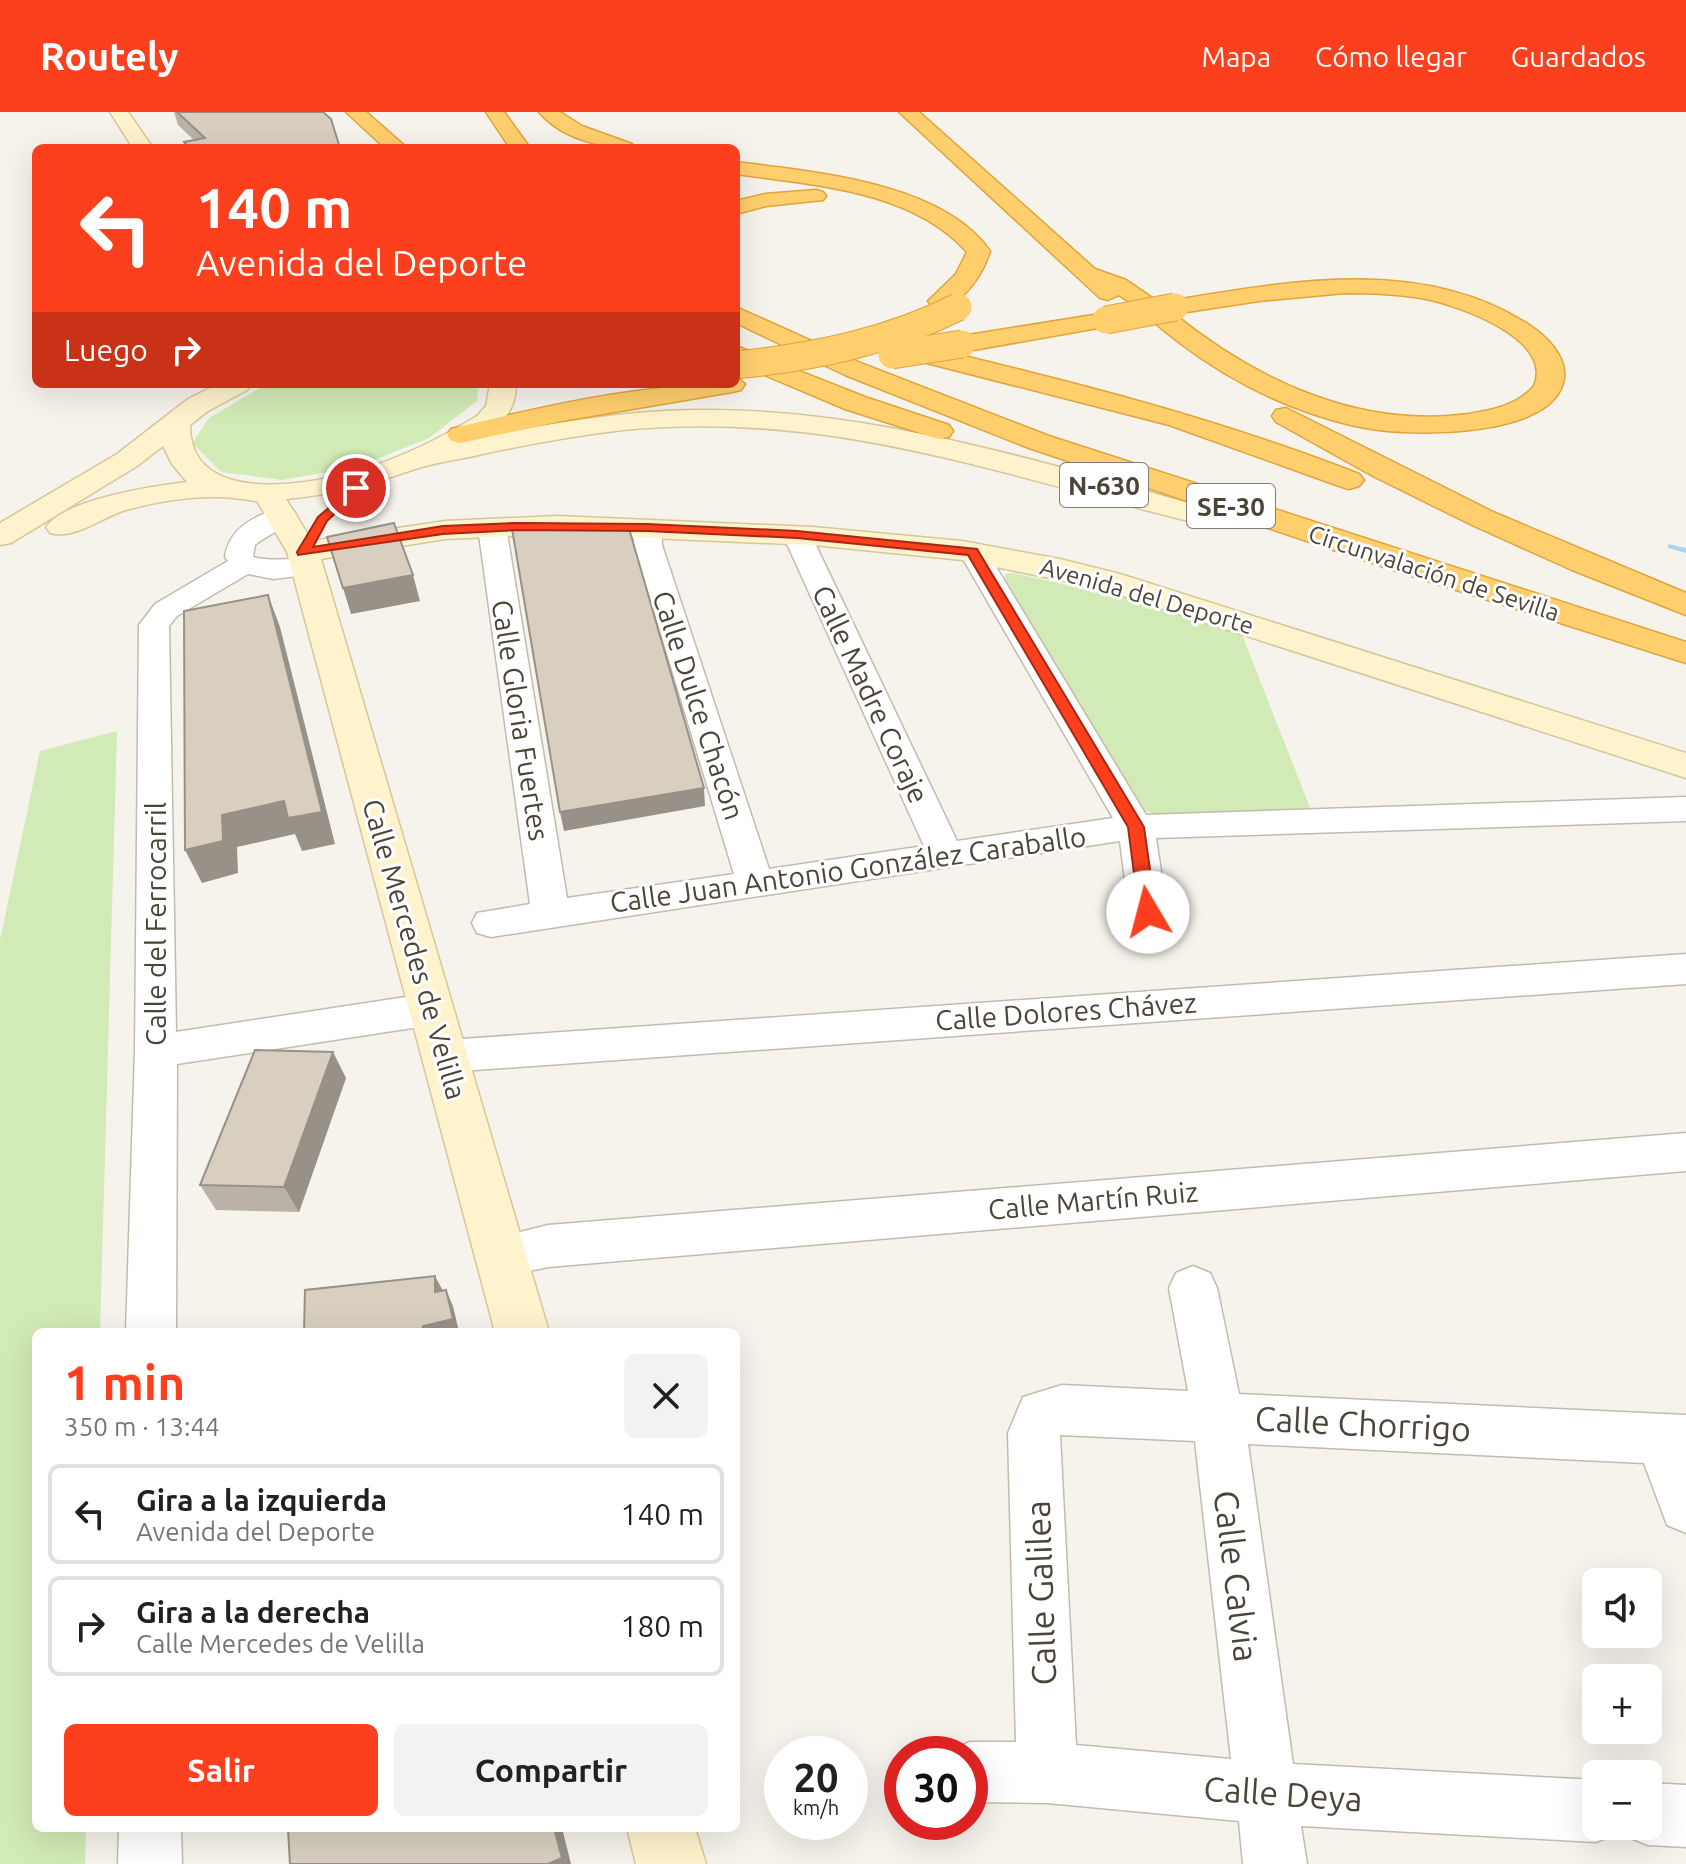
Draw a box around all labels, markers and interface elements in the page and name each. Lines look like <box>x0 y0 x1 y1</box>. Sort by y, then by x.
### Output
text: Routely <box>40 35 178 77</box>
text: Mapa <box>1202 41 1271 72</box>
text: Cómo llegar <box>1315 41 1467 72</box>
text: Guardados <box>1511 41 1646 72</box>
icon: left <box>64 176 168 280</box>
text: 140 m <box>196 176 352 239</box>
text: Avenida del Deporte <box>196 242 527 283</box>
icon: right <box>164 328 208 372</box>
text: Luego <box>64 333 148 367</box>
pin <box>322 454 390 522</box>
road number: N-630 <box>1060 463 1148 507</box>
icon: arrive <box>334 466 378 510</box>
road number: SE-30 <box>1187 484 1275 528</box>
street label: Circunvalación de Sevilla <box>1305 520 1563 626</box>
street label: Avenida del Deporte <box>1037 553 1257 639</box>
street label: Calle Madre Coraje <box>807 580 935 808</box>
street label: Calle Dulce Chacón <box>647 587 751 823</box>
street label: Calle Gloria Fuertes <box>487 597 555 843</box>
street label: Calle Mercedes de Velilla <box>357 795 473 1103</box>
street label: Calle del Ferrocarril <box>140 802 171 1046</box>
street label: Calle Juan Antonio González Caraballo <box>608 820 1088 918</box>
position arrow <box>1106 870 1190 954</box>
street label: Calle Dolores Chávez <box>934 986 1198 1036</box>
street label: Calle Martín Ruiz <box>987 1175 1199 1225</box>
button: close <box>624 1354 708 1438</box>
text: 1 min <box>64 1355 185 1409</box>
street label: Calle Chorrigo <box>1254 1398 1472 1448</box>
text: 350 m · 13:44 <box>64 1412 220 1441</box>
text: Gira a la izquierda <box>136 1483 387 1517</box>
street label: Calle Calvia <box>1208 1488 1266 1664</box>
icon: left <box>68 1492 112 1536</box>
text: 140 m <box>620 1497 704 1531</box>
street label: Calle Galilea <box>1018 1500 1062 1686</box>
text: Avenida del Deporte <box>136 1517 375 1546</box>
map controls <box>1582 1568 1662 1840</box>
button: sound <box>1582 1568 1662 1648</box>
text: Gira a la derecha <box>136 1595 370 1629</box>
icon: right <box>68 1604 112 1648</box>
text: 180 m <box>620 1609 704 1643</box>
text: Calle Mercedes de Velilla <box>136 1629 425 1658</box>
button: + <box>1582 1664 1662 1744</box>
button: Salir <box>64 1724 378 1816</box>
button: Compartir <box>394 1724 708 1816</box>
speed limit sign: 30 <box>884 1736 988 1840</box>
text: 20 <box>793 1755 839 1800</box>
button: − <box>1582 1760 1662 1840</box>
street label: Calle Deya <box>1202 1768 1364 1818</box>
text: km/h <box>793 1796 839 1819</box>

